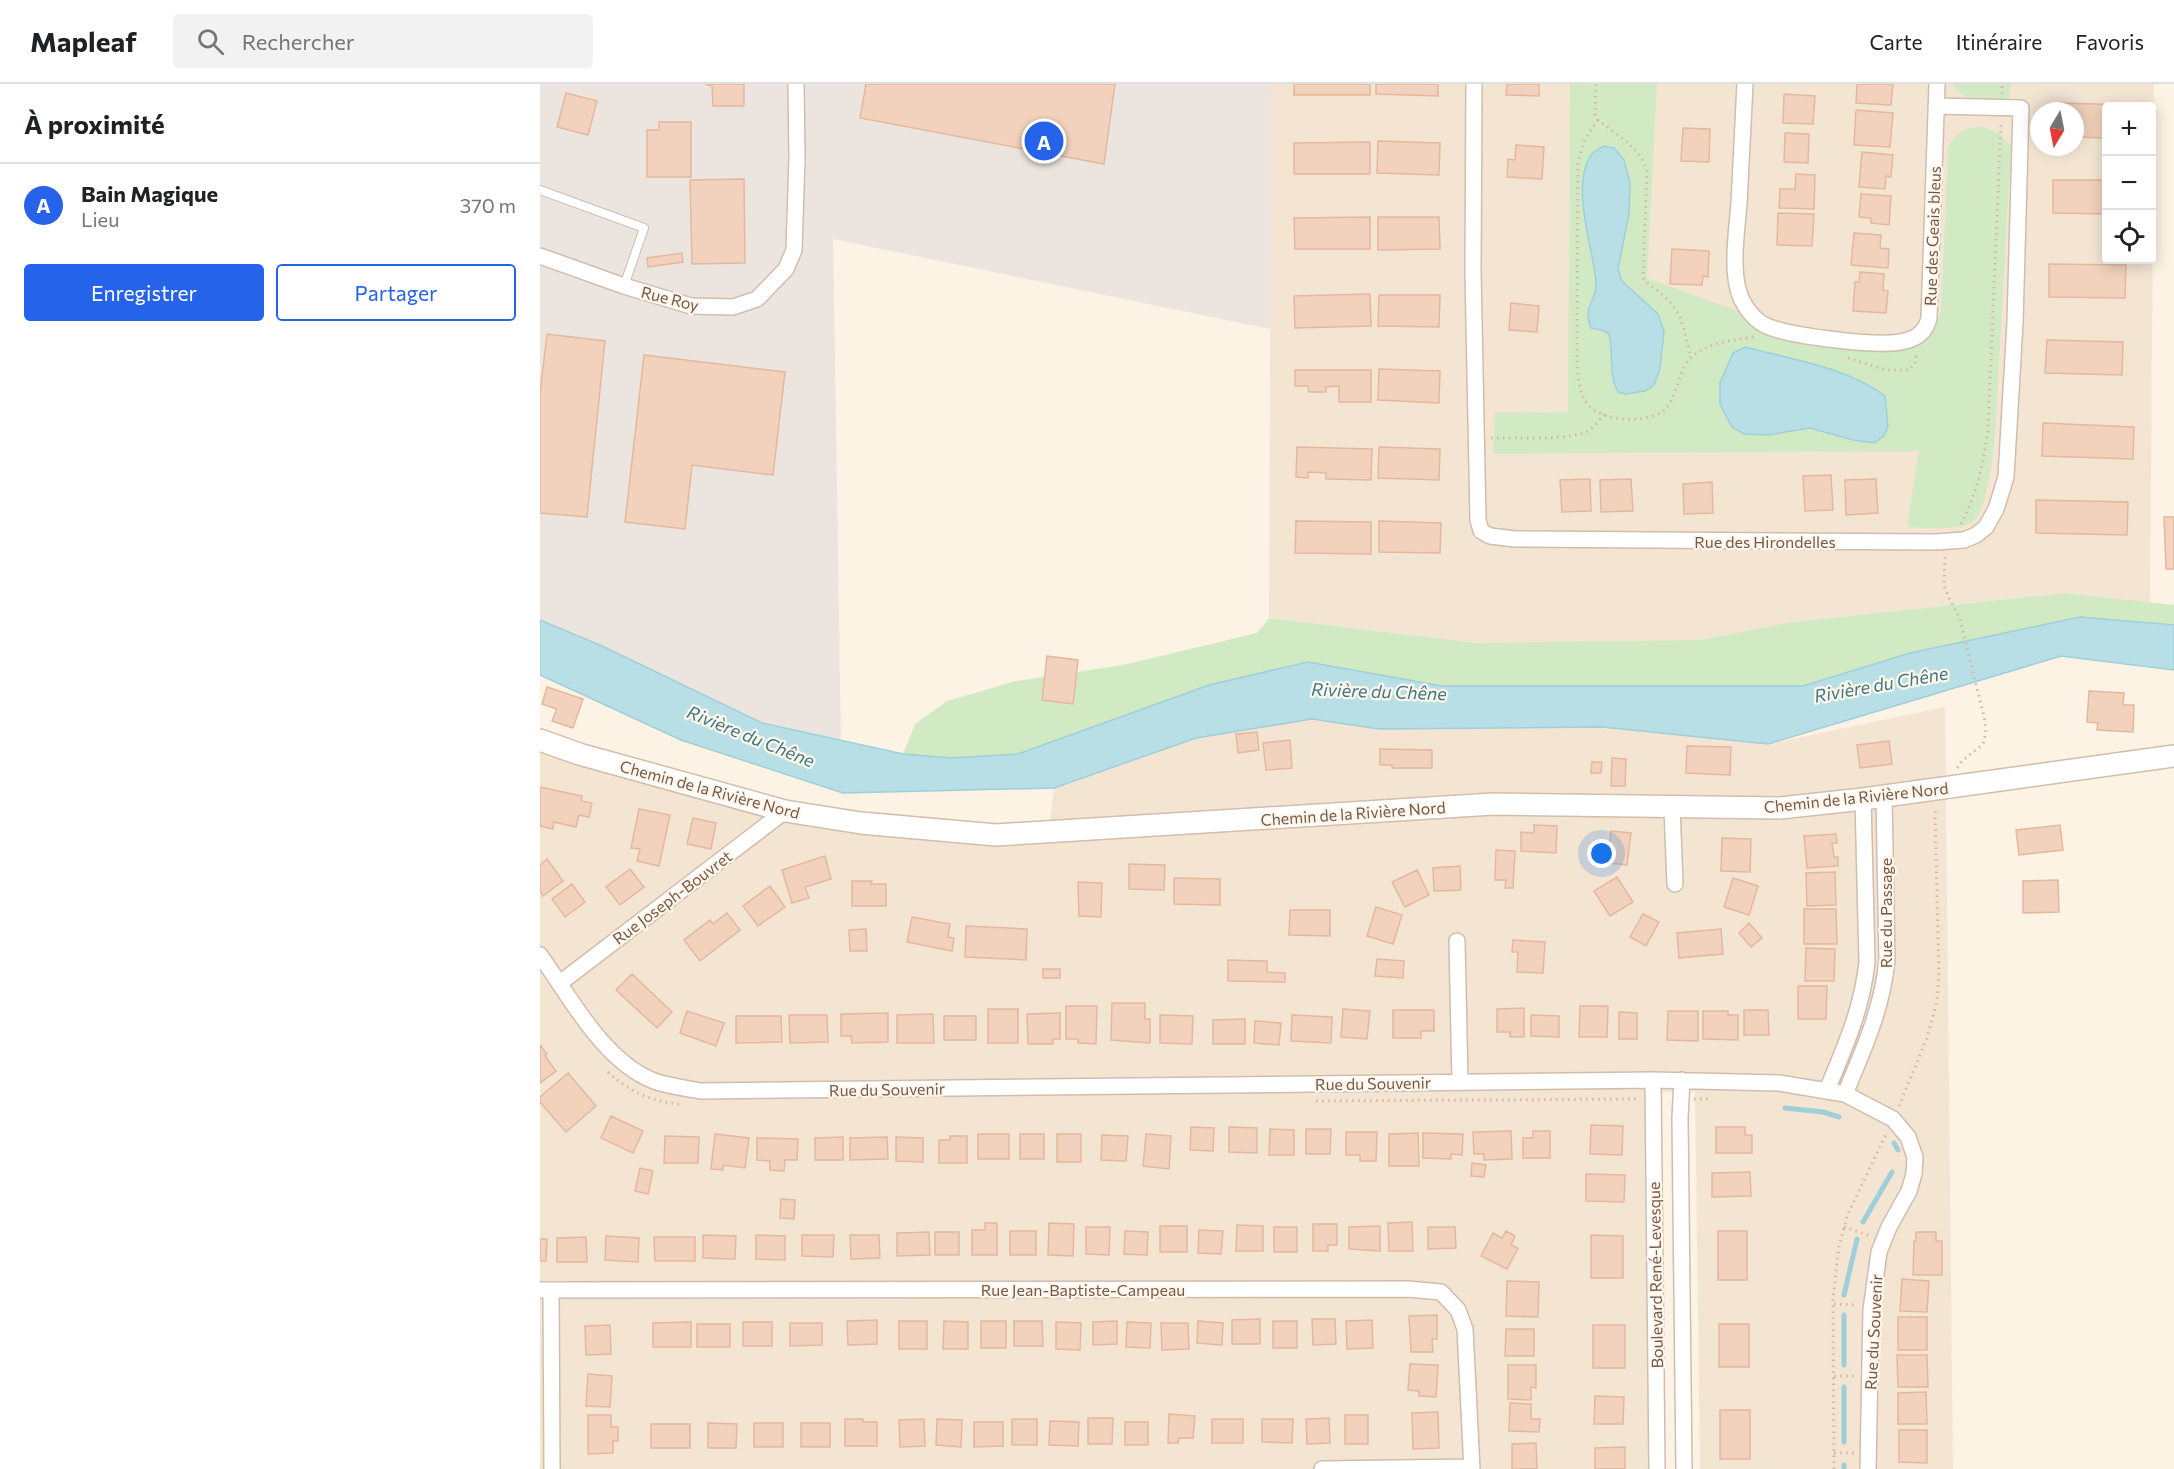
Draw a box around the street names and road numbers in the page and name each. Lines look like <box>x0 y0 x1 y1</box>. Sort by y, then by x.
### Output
street label: Rue des Geais bleus <box>1920 166 1944 306</box>
street label: Rue Roy <box>639 282 701 314</box>
street label: Rue des Hirondelles <box>1694 532 1836 551</box>
street label: Chemin de la Rivière Nord <box>618 756 802 822</box>
street label: Chemin de la Rivière Nord <box>1763 778 1949 816</box>
street label: Chemin de la Rivière Nord <box>1260 797 1446 829</box>
street label: Rue Joseph-Bouvret <box>609 846 736 948</box>
street label: Rue du Passage <box>1876 858 1895 968</box>
street label: Rue du Souvenir <box>1315 1072 1432 1094</box>
street label: Rue du Souvenir <box>829 1078 946 1100</box>
street label: Boulevard René-Levesque <box>1644 1181 1666 1369</box>
street label: Rue du Souvenir <box>1860 1273 1886 1391</box>
street label: Rue Jean-Baptiste-Campeau <box>981 1280 1185 1299</box>

